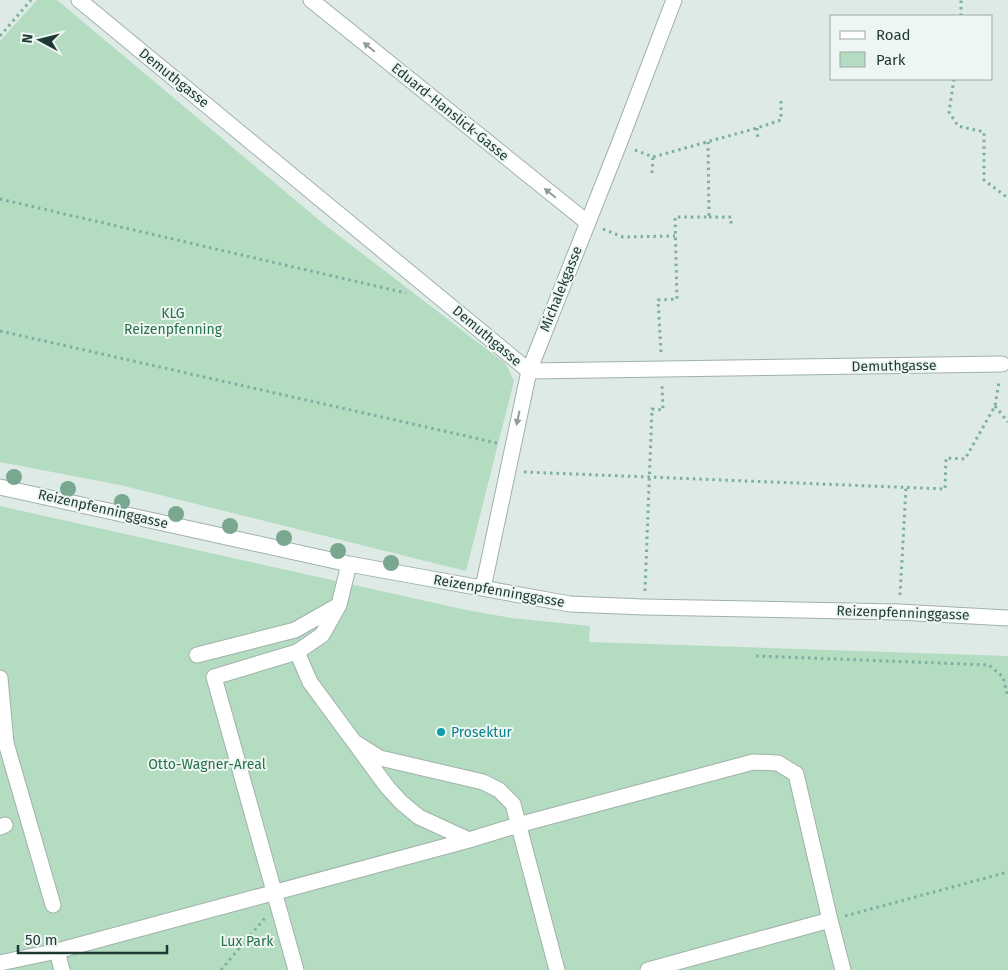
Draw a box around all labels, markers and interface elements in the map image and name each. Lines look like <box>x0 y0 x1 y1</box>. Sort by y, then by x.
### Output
north arrow <box>15 15 65 65</box>
legend <box>830 15 993 80</box>
text: Road <box>876 26 911 44</box>
text: N <box>19 33 37 44</box>
one-way arrow <box>363 41 376 52</box>
street label: Demuthgasse <box>136 45 212 111</box>
text: Park <box>876 51 906 69</box>
street label: Eduard-Hanslick-Gasse <box>388 59 512 165</box>
one-way arrow <box>544 187 557 198</box>
street label: Michalekgasse <box>536 244 586 334</box>
street label: Demuthgasse <box>449 302 525 370</box>
park label: KLG Reizenpfenning <box>124 305 223 338</box>
street label: Demuthgasse <box>851 357 937 375</box>
one-way arrow <box>514 411 522 426</box>
street label: Reizenpfenninggasse <box>36 486 170 532</box>
street label: Reizenpfenninggasse <box>432 571 566 611</box>
street label: Reizenpfenninggasse <box>836 602 970 624</box>
place label: Prosektur <box>451 724 513 741</box>
marker: Prosektur <box>435 726 447 738</box>
park label: Otto-Wagner-Areal <box>148 756 266 773</box>
scale bar <box>18 922 166 954</box>
text: 50 m <box>25 931 58 949</box>
park label: Lux Park <box>221 933 274 950</box>

